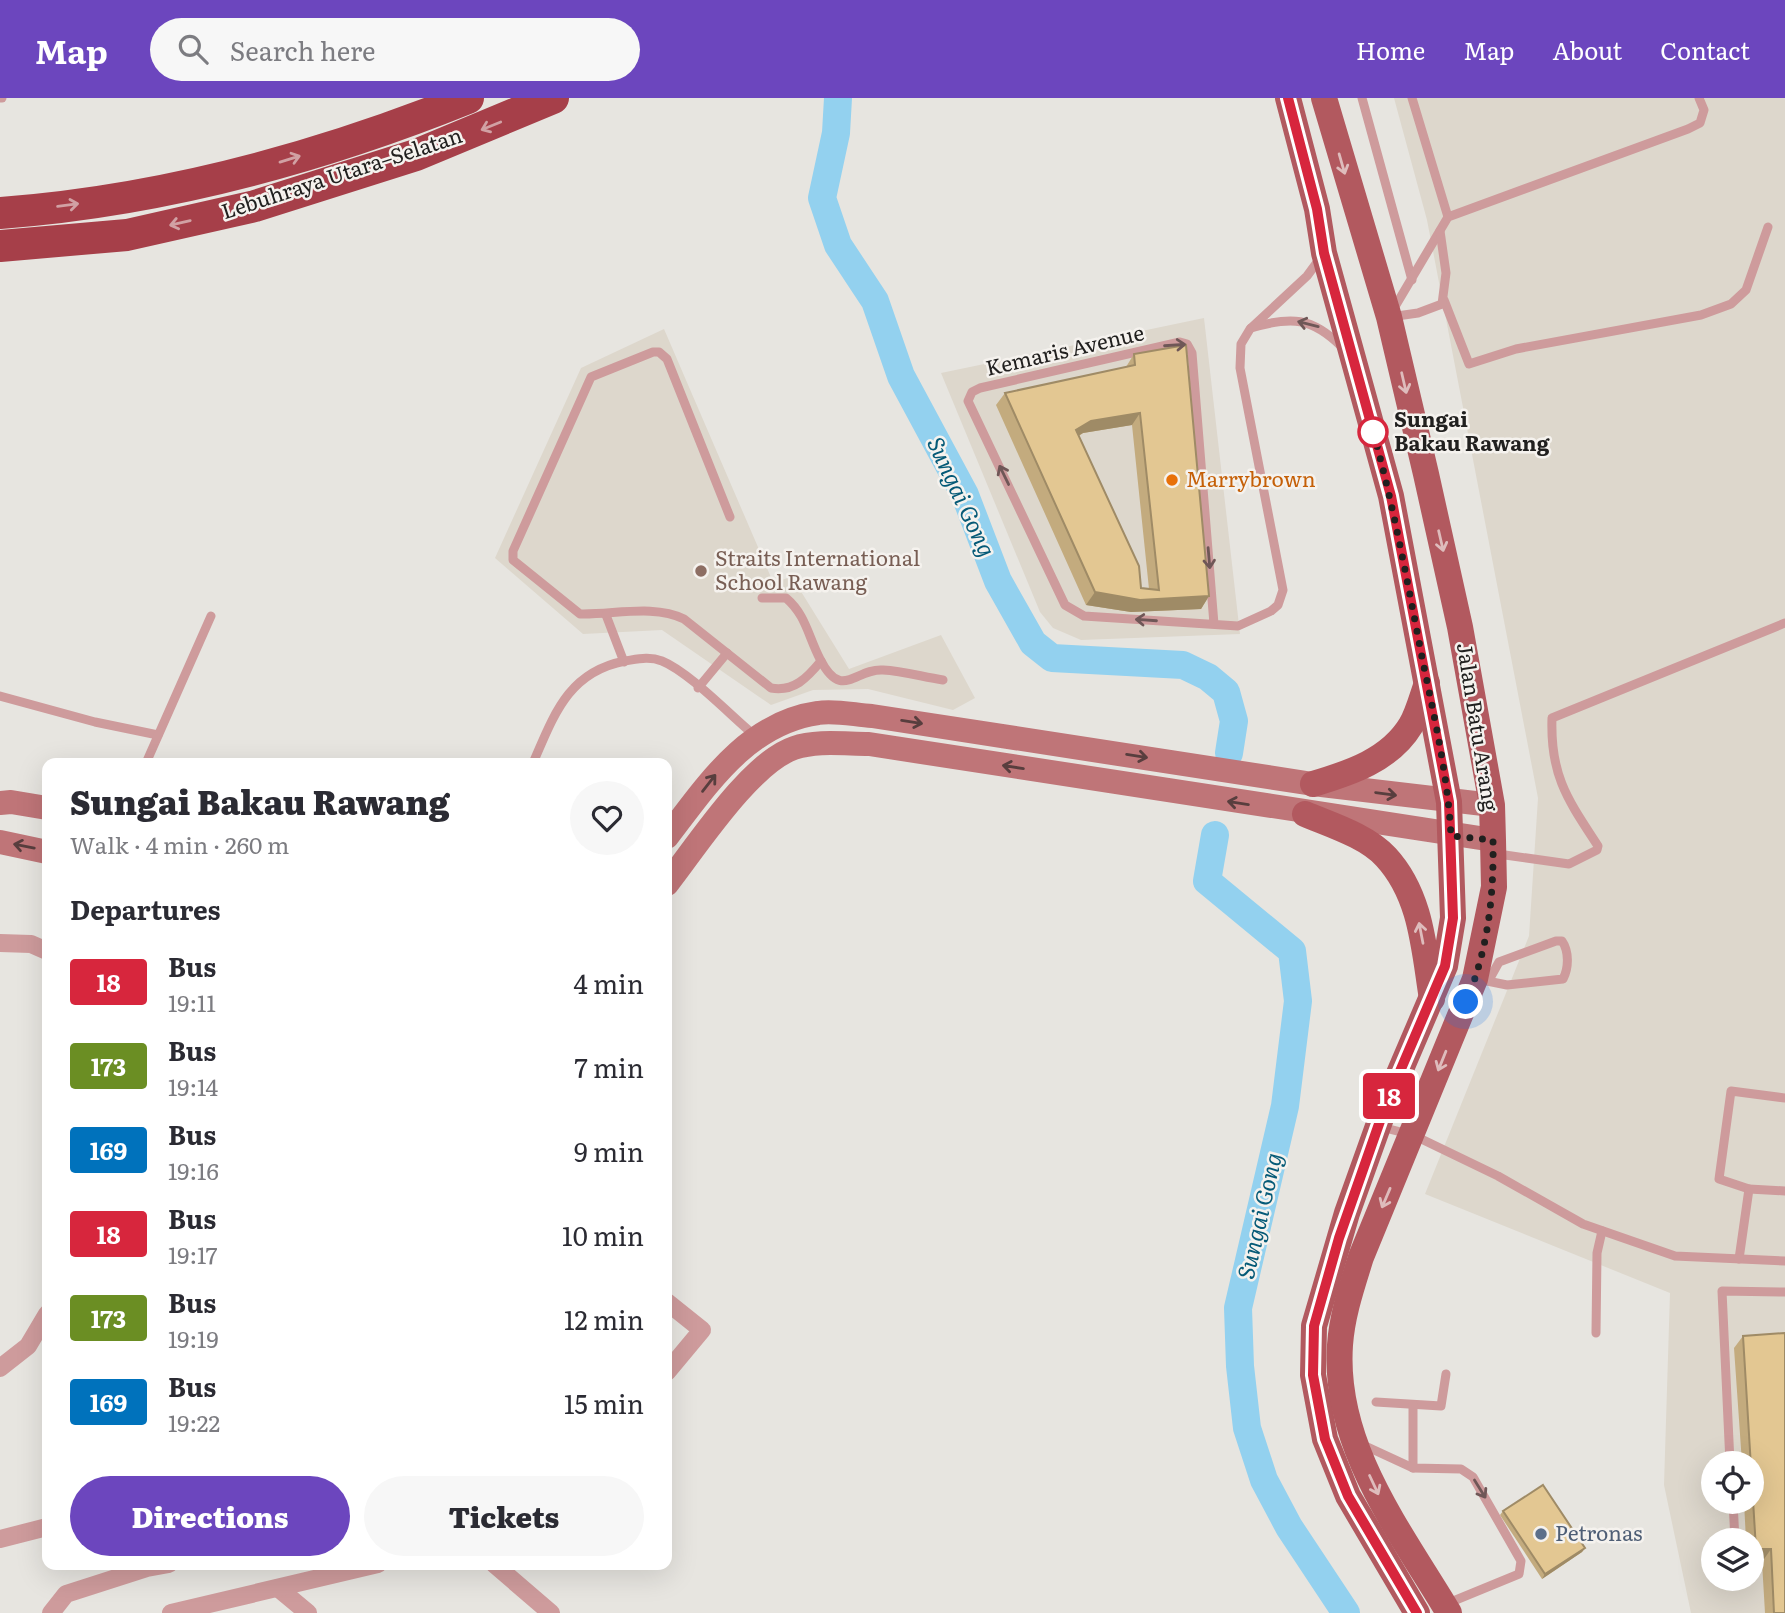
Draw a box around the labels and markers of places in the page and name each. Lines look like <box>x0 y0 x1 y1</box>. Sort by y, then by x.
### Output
place label: Sungai Bakau Rawang <box>1394 402 1550 457</box>
marker: Sungai Bakau Rawang <box>1358 417 1388 447</box>
place label: Marrybrown <box>1186 462 1316 493</box>
marker: Marrybrown <box>1164 472 1180 488</box>
place label: Straits International School Rawang <box>715 541 920 596</box>
marker: Straits International School Rawang <box>693 563 709 579</box>
place label: Petronas <box>1555 1516 1643 1547</box>
marker: Petronas <box>1533 1526 1549 1542</box>

